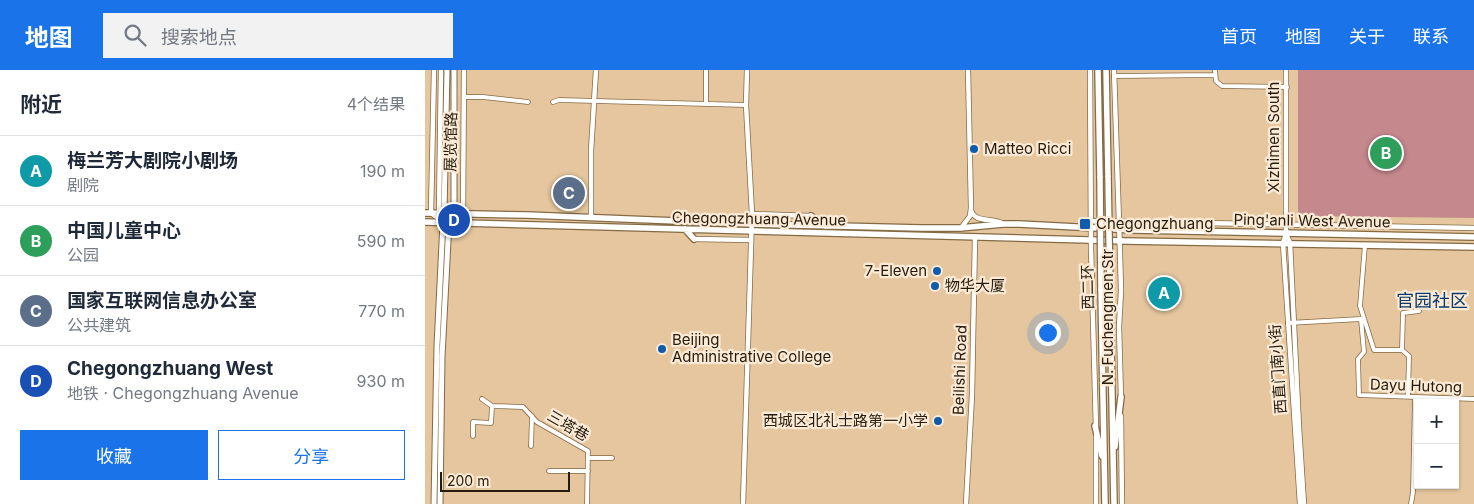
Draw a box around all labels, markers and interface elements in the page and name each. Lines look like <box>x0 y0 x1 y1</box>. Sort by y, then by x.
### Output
search box <box>103 13 453 58</box>
icon: search <box>121 21 149 49</box>
text: 地图 <box>25 23 73 52</box>
text: 搜索地点 <box>161 26 237 49</box>
text: 首页 <box>1221 26 1257 47</box>
text: 地图 <box>1285 26 1321 47</box>
text: 关于 <box>1349 26 1385 47</box>
text: 联系 <box>1413 26 1449 47</box>
street label: Xizhimen South <box>1264 82 1283 192</box>
text: 附近 <box>20 92 62 117</box>
text: 4个结果 <box>347 94 405 114</box>
street label: 展览馆路 <box>440 112 461 172</box>
pin: B <box>1370 134 1402 172</box>
place label: Matteo Ricci <box>984 139 1071 158</box>
marker: Matteo Ricci <box>968 143 980 155</box>
text: 梅兰芳大剧院小剧场 <box>67 149 238 172</box>
text: A <box>30 161 42 181</box>
text: 190 m <box>360 161 405 181</box>
pin: C <box>553 174 585 212</box>
text: 剧院 <box>67 175 99 195</box>
pin: D <box>438 201 470 239</box>
street label: Chegongzhuang Avenue <box>672 207 846 230</box>
street label: Ping'anli West Avenue <box>1233 210 1391 231</box>
place label: Chegongzhuang <box>1096 214 1213 233</box>
marker: Chegongzhuang <box>1078 217 1092 231</box>
text: 中国儿童中心 <box>67 219 181 242</box>
text: B <box>31 231 41 251</box>
text: 590 m <box>357 231 405 251</box>
text: 公园 <box>67 245 99 265</box>
street label: N. Fuchengmen Str <box>1098 248 1117 385</box>
place label: 7-Eleven <box>865 261 927 280</box>
street label: 西二环 <box>1078 264 1097 310</box>
marker: 7-Eleven <box>931 265 943 277</box>
pin: A <box>1148 274 1180 312</box>
place label: 物华大厦 <box>945 276 1005 295</box>
marker: 物华大厦 <box>929 280 941 292</box>
text: 国家互联网信息办公室 <box>67 289 257 312</box>
district label: 官园社区 <box>1396 290 1468 311</box>
text: C <box>30 301 42 321</box>
text: 770 m <box>358 301 405 321</box>
text: 公共建筑 <box>67 315 131 335</box>
your location <box>1035 320 1061 346</box>
street label: 西直门南小街 <box>1265 323 1290 415</box>
street label: Beilishi Road <box>948 325 971 415</box>
place label: Beijing Administrative College <box>672 330 831 366</box>
marker: Beijing Administrative College <box>656 343 668 355</box>
text: Chegongzhuang West <box>67 357 273 380</box>
text: D <box>30 371 42 391</box>
text: 930 m <box>357 371 405 391</box>
street label: Dayu Hutong <box>1370 374 1463 397</box>
text: 地铁 · Chegongzhuang Avenue <box>67 383 298 403</box>
map controls <box>1414 399 1459 489</box>
button: + <box>1414 399 1459 444</box>
street label: 三塔巷 <box>544 406 592 445</box>
place label: 西城区北礼士路第一小学 <box>763 411 928 430</box>
marker: 西城区北礼士路第一小学 <box>932 415 944 427</box>
button: 收藏 <box>20 430 208 480</box>
button: 分享 <box>218 430 405 480</box>
button: − <box>1414 444 1459 489</box>
scale bar <box>440 469 570 492</box>
text: 200 m <box>447 472 489 489</box>

